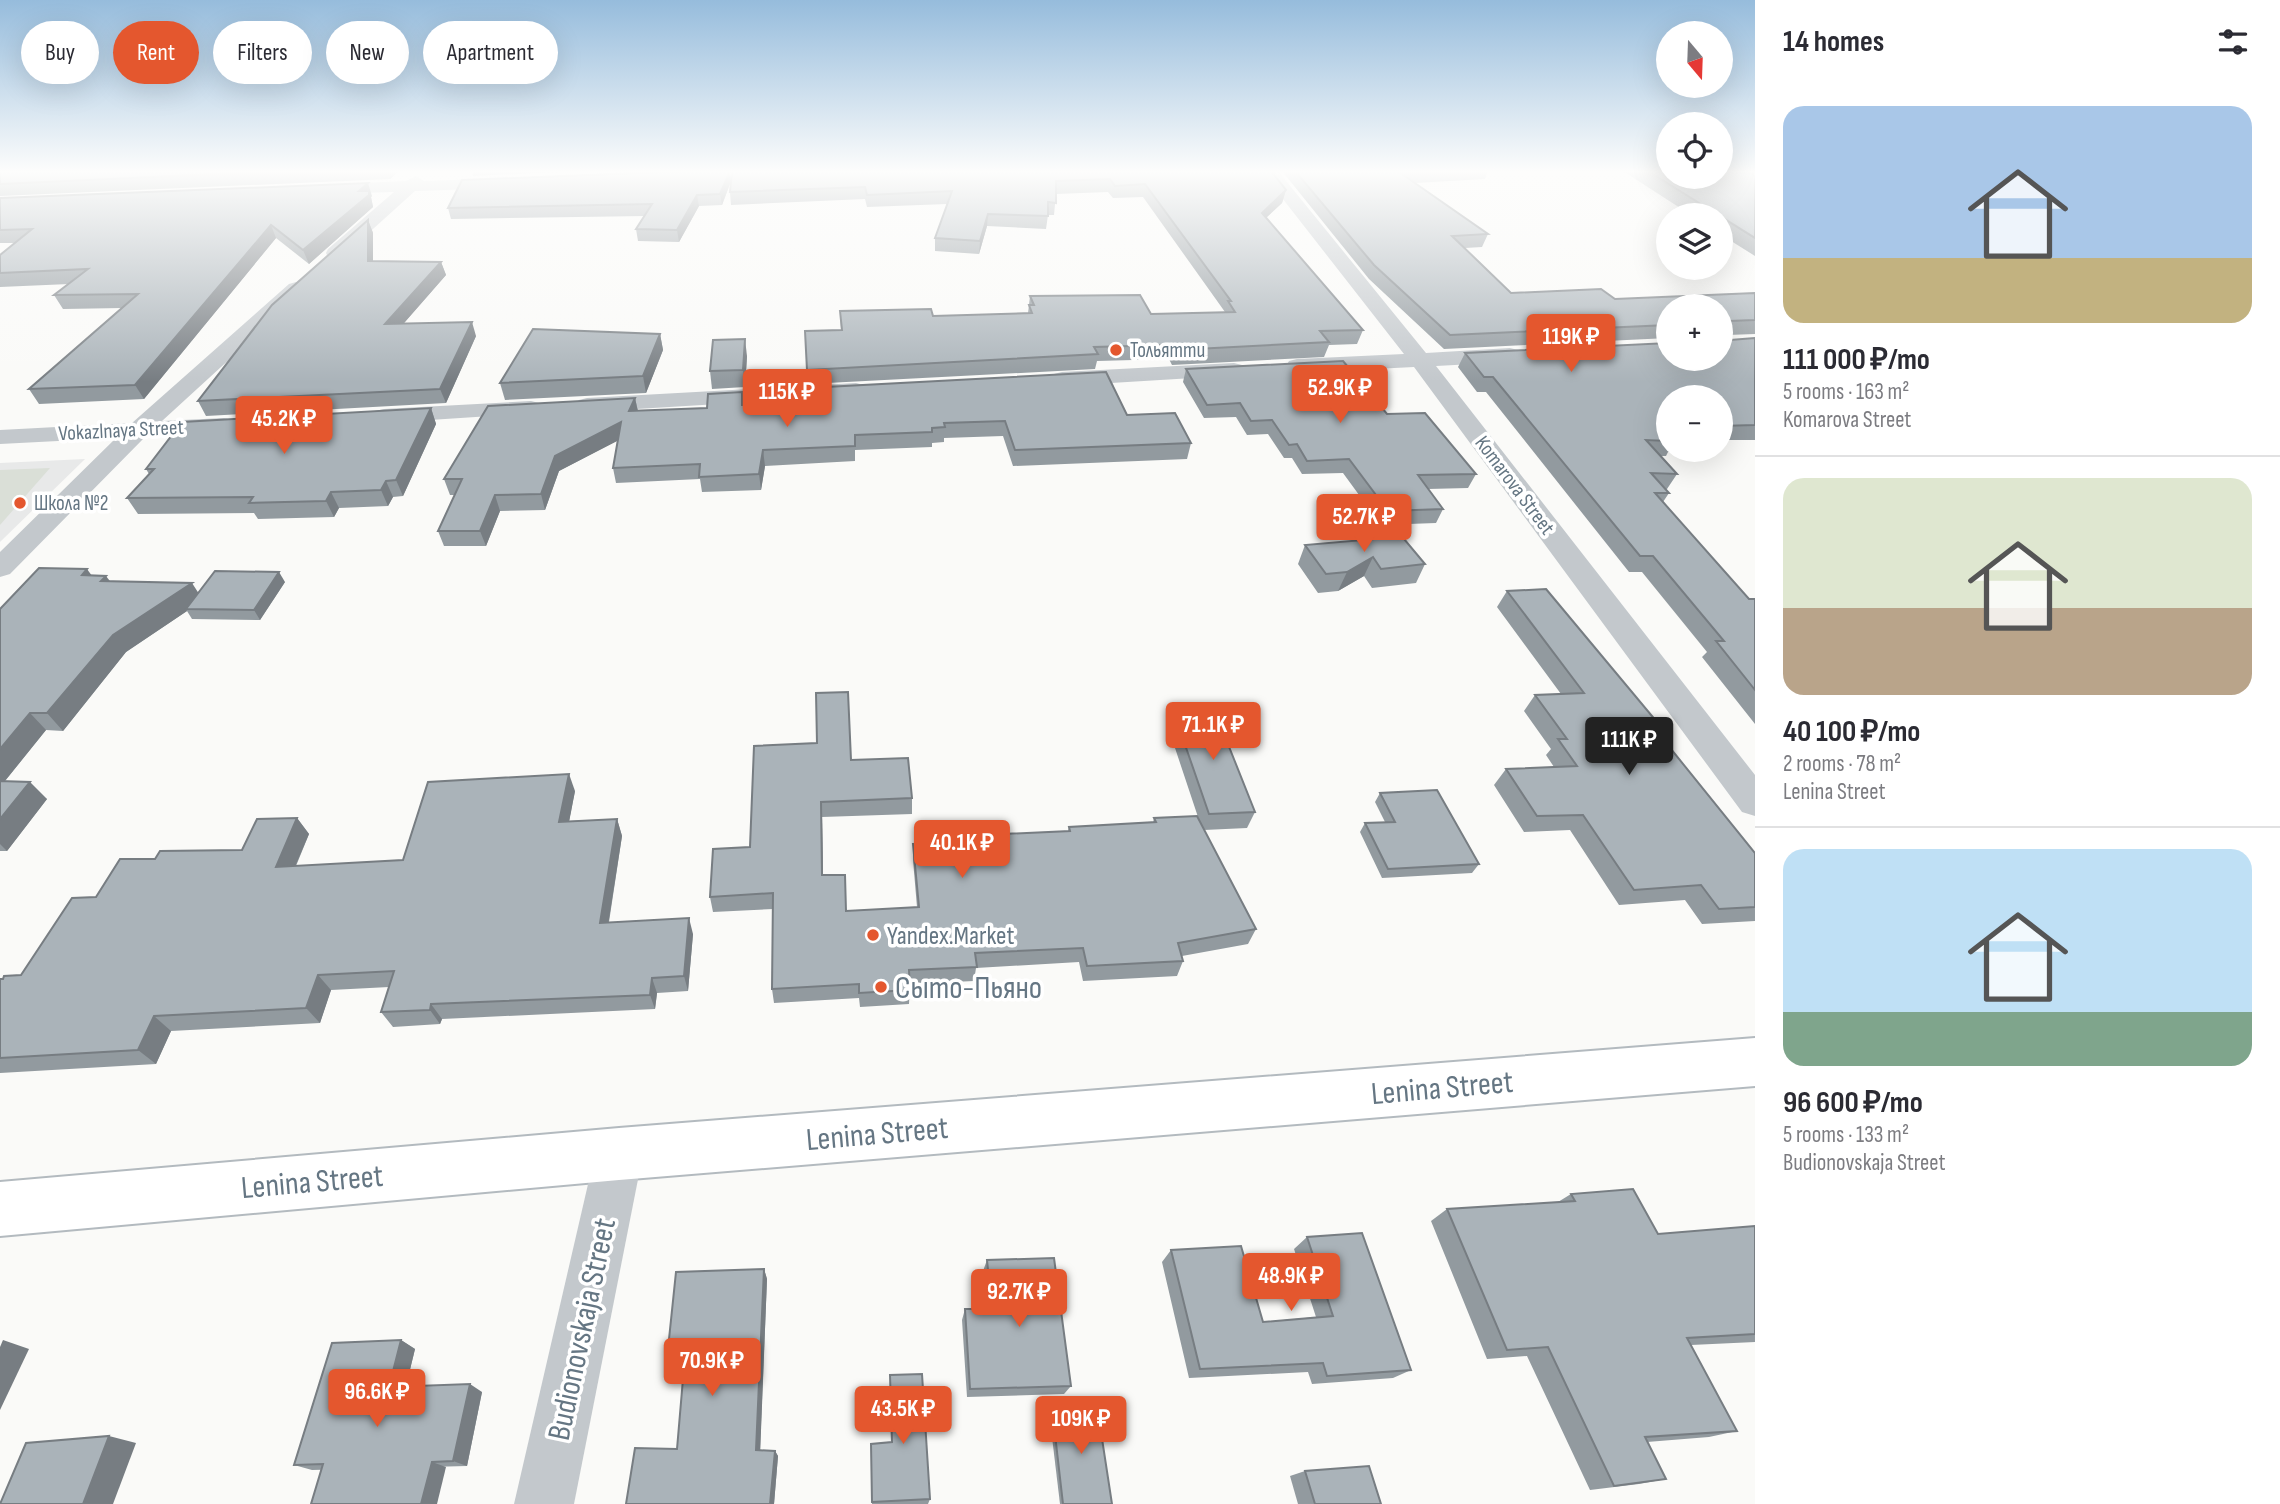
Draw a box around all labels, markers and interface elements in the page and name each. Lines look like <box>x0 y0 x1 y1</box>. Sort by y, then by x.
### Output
chip: Buy <box>21 21 99 84</box>
chip: Rent <box>113 21 199 84</box>
chip: Filters <box>213 21 312 84</box>
chip: New <box>326 21 409 84</box>
chip: Apartment <box>423 21 558 84</box>
north arrow <box>1656 21 1732 98</box>
map controls <box>1656 21 1733 462</box>
icon: filters <box>2214 23 2252 61</box>
text: 14 homes <box>1783 24 1884 60</box>
button: locate <box>1656 112 1733 189</box>
icon: home <box>1955 151 2081 277</box>
button: layers <box>1656 203 1733 280</box>
button: + <box>1656 294 1733 371</box>
pin: 119K ₽ <box>1514 314 1628 374</box>
text: 119K ₽ <box>1542 323 1600 351</box>
place label: Тольятти <box>1130 338 1205 363</box>
marker: Тольятти <box>1108 342 1124 358</box>
text: 111 000 ₽/mo <box>1783 342 1930 378</box>
pin: 52.9K ₽ <box>1275 366 1405 425</box>
pin: 115K ₽ <box>730 370 844 429</box>
text: 52.9K ₽ <box>1308 374 1372 402</box>
text: 115K ₽ <box>759 378 815 406</box>
text: 5 rooms · 163 m² <box>1783 378 1909 406</box>
button: − <box>1656 385 1733 462</box>
pin: 45.2K ₽ <box>219 396 349 456</box>
text: 45.2K ₽ <box>252 405 316 433</box>
text: Komarova Street <box>1783 406 1911 434</box>
street label: Vokazlnaya Street <box>58 415 184 446</box>
street label: Komarova Street <box>1469 431 1560 540</box>
place label: Школа №2 <box>34 491 108 516</box>
pin: 52.7K ₽ <box>1299 494 1429 554</box>
marker: Школа №2 <box>12 495 28 511</box>
text: 52.7K ₽ <box>1332 503 1396 531</box>
icon: home <box>1955 523 2081 649</box>
pin: 71.1K ₽ <box>1148 702 1278 762</box>
text: 71.1K ₽ <box>1182 711 1244 739</box>
text: 40 100 ₽/mo <box>1783 714 1920 750</box>
pin: 111K ₽ <box>1572 718 1686 777</box>
text: 111K ₽ <box>1601 726 1657 754</box>
text: 2 rooms · 78 m² <box>1783 750 1901 778</box>
text: Lenina Street <box>1783 778 1886 806</box>
pin: 40.1K ₽ <box>897 820 1027 880</box>
text: 40.1K ₽ <box>930 829 994 857</box>
icon: home <box>1955 894 2081 1020</box>
place label: Yandex.Market <box>887 921 1014 952</box>
marker: Yandex.Market <box>865 927 881 943</box>
place label: Сыто-Пьяно <box>895 969 1042 1008</box>
marker: Сыто-Пьяно <box>873 979 889 995</box>
street label: Lenina Street <box>1369 1063 1515 1114</box>
text: 96 600 ₽/mo <box>1783 1085 1923 1121</box>
street label: Lenina Street <box>804 1109 950 1160</box>
text: 5 rooms · 133 m² <box>1783 1121 1909 1149</box>
text: Budionovskaja Street <box>1783 1149 1945 1177</box>
street label: Lenina Street <box>239 1157 385 1208</box>
street label: Budionovskaja Street <box>540 1215 625 1444</box>
pin: 48.9K ₽ <box>1226 1254 1356 1313</box>
text: 48.9K ₽ <box>1258 1262 1324 1290</box>
pin: 92.7K ₽ <box>954 1270 1084 1329</box>
text: 92.7K ₽ <box>987 1278 1051 1306</box>
pin: 70.9K ₽ <box>647 1338 777 1398</box>
text: 70.9K ₽ <box>680 1347 744 1375</box>
pin: 96.6K ₽ <box>312 1370 442 1429</box>
text: 96.6K ₽ <box>344 1378 410 1406</box>
pin: 43.5K ₽ <box>838 1386 968 1446</box>
text: 43.5K ₽ <box>871 1395 935 1423</box>
pin: 109K ₽ <box>1024 1396 1138 1456</box>
text: 109K ₽ <box>1051 1405 1111 1433</box>

